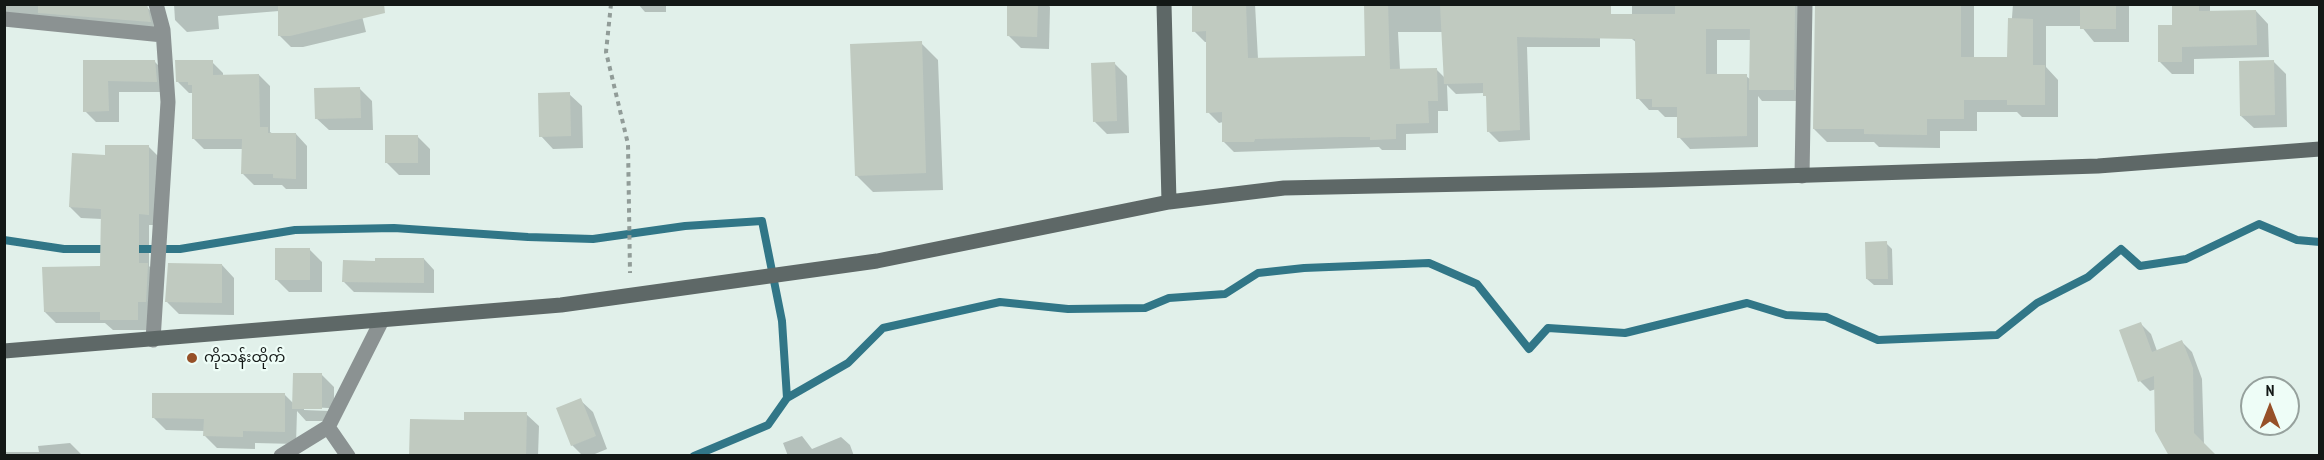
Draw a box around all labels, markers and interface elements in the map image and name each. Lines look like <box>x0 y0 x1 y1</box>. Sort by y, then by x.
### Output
place label: ကိုသန်းထိုက် <box>204 349 285 367</box>
marker: ကိုသန်းထိုက် <box>185 351 199 365</box>
north arrow <box>2240 376 2300 436</box>
text: N <box>2266 380 2274 400</box>

